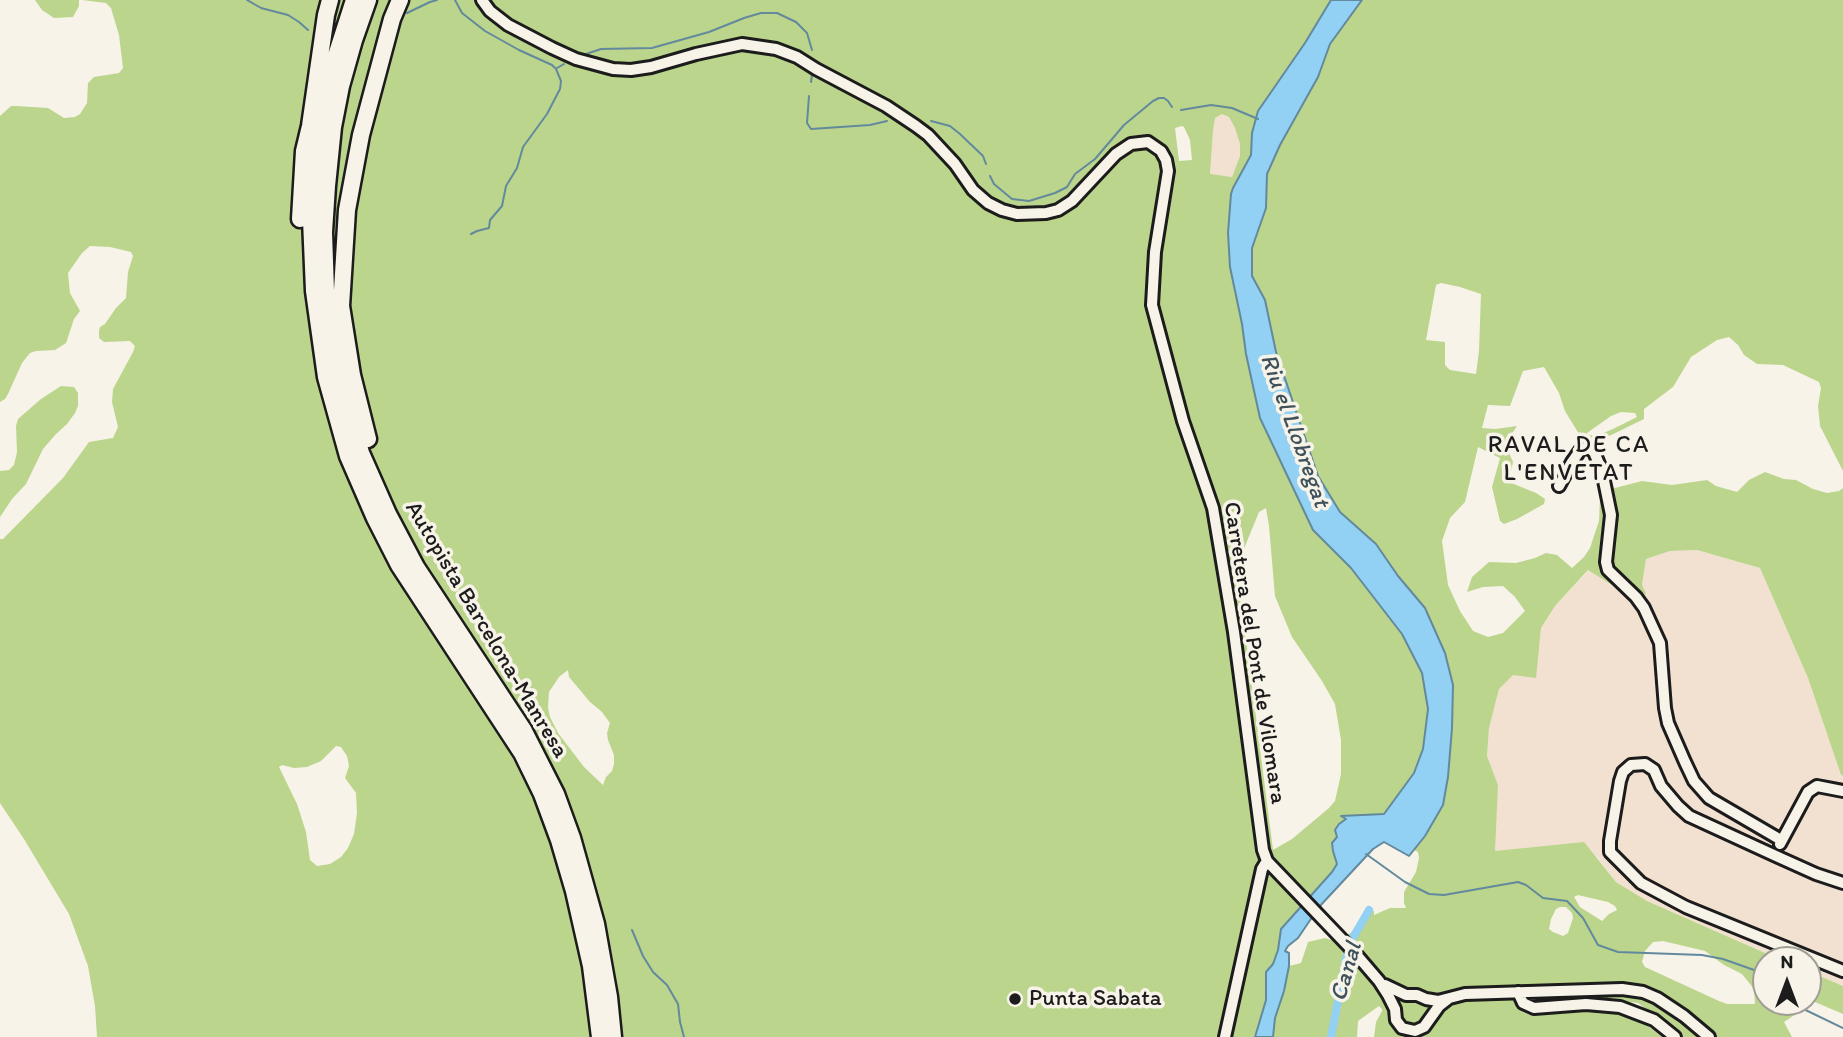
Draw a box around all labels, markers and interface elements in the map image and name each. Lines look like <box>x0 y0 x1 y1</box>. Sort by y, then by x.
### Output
water label: Riu el Llobregat <box>1253 350 1335 512</box>
district label: RAVAL DE CA L'ENVETAT <box>1488 432 1650 488</box>
street label: Autopista Barcelona-Manresa <box>398 497 574 763</box>
street label: Carretera del Pont de Vilomara <box>1216 500 1292 806</box>
water label: Canal <box>1325 939 1369 1005</box>
north arrow <box>1752 946 1822 1016</box>
text: N <box>1781 950 1793 973</box>
place label: Punta Sabata <box>1029 985 1162 1013</box>
marker: Punta Sabata <box>1007 991 1023 1007</box>

